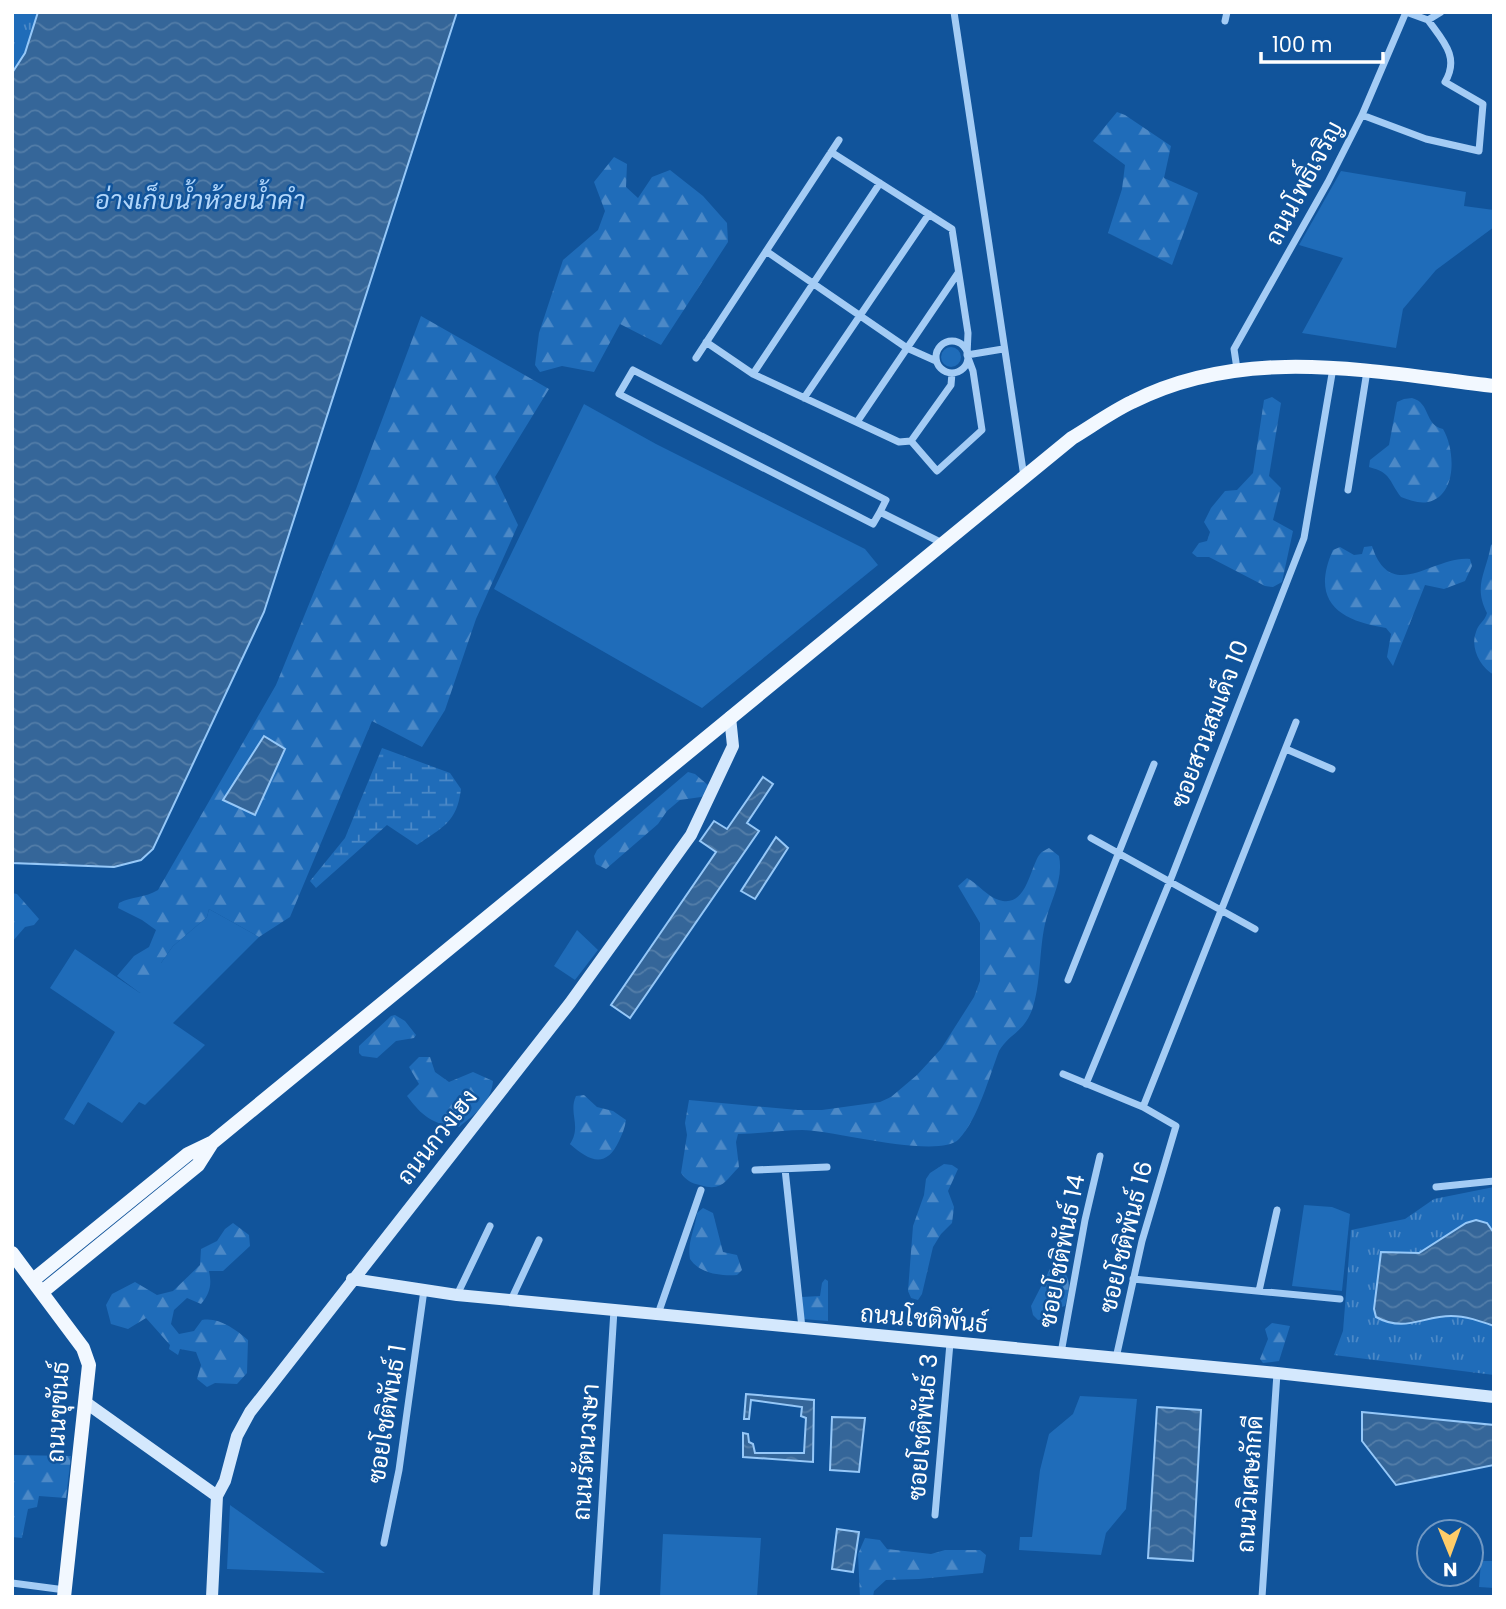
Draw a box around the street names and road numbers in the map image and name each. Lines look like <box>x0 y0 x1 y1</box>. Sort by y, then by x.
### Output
street label: ถนนโพธิ์เจริญ <box>1253 113 1350 251</box>
street label: ซอยสวนสมเด็จ 10 <box>1162 635 1257 812</box>
street label: ถนนกวงเฮง <box>389 1082 485 1192</box>
street label: ซอยโชติพันธ์ 16 <box>1091 1157 1160 1316</box>
street label: ซอยโชติพันธ์ 14 <box>1030 1171 1093 1330</box>
street label: ถนนโชติพันธ์ <box>859 1296 989 1341</box>
street label: ซอยโชติพันธ์ 1 <box>359 1342 414 1486</box>
street label: ซอยโชติพันธ์ 3 <box>900 1352 945 1502</box>
street label: ถนนขุขันธ์ <box>38 1361 77 1463</box>
street label: ถนนรัตนวงษา <box>564 1382 607 1521</box>
street label: ถนนวิเศษภักดี <box>1228 1414 1271 1554</box>

